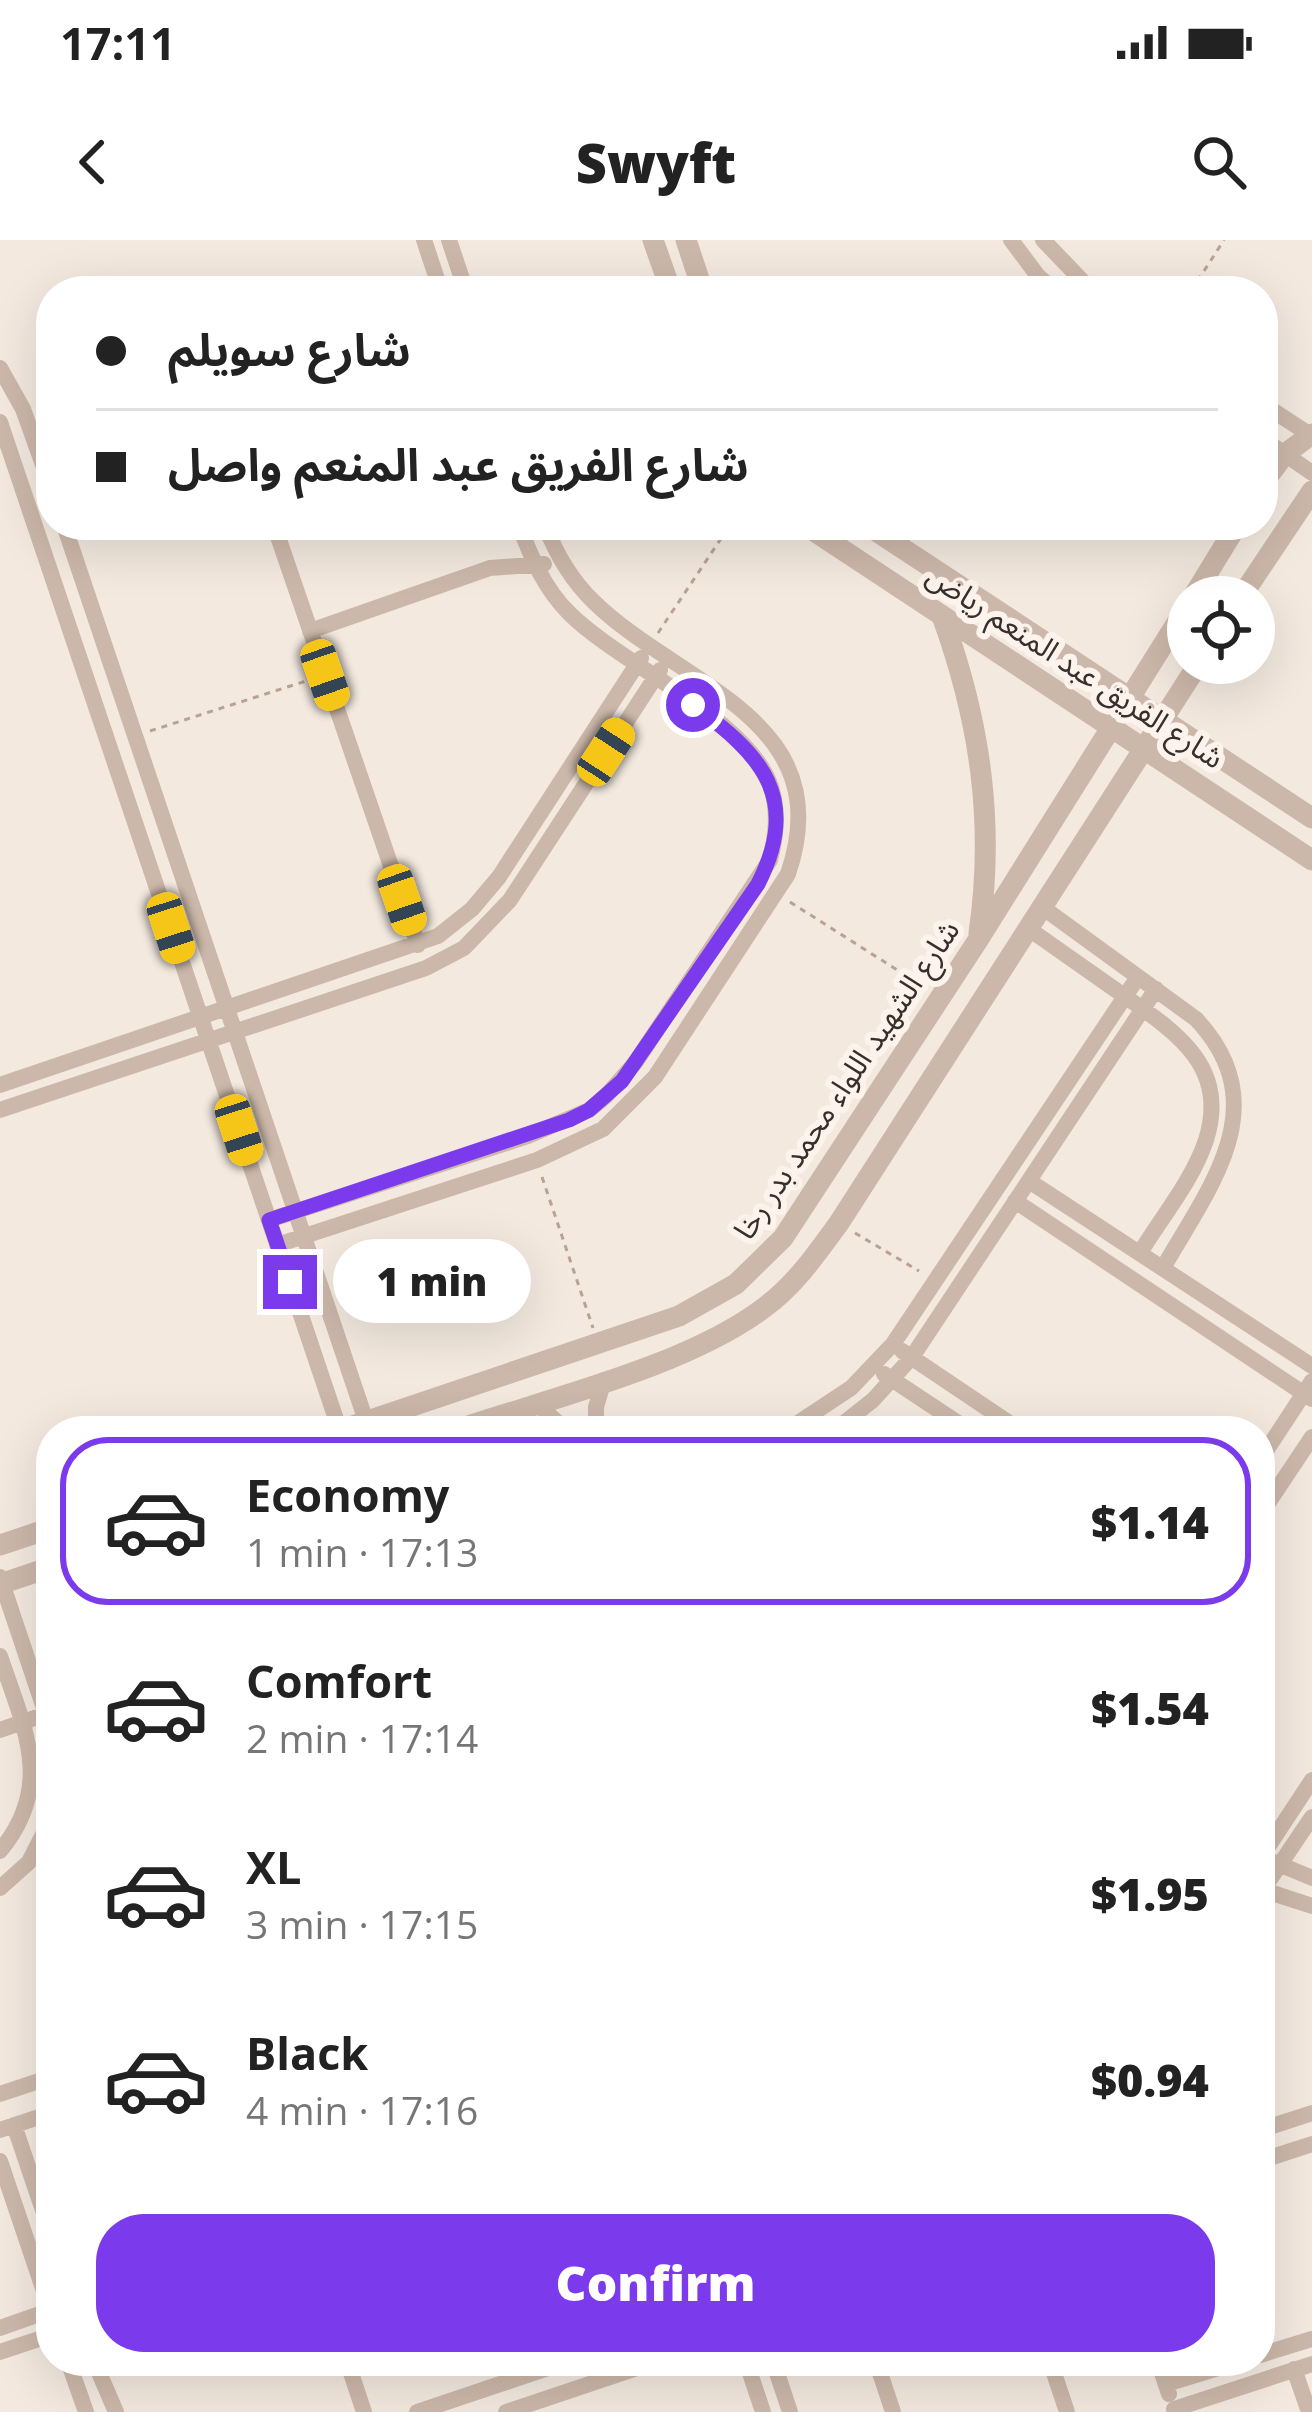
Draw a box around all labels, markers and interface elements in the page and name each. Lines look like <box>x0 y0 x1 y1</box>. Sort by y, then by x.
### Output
text: 17:11 <box>60 12 176 73</box>
text: Swyft <box>576 125 736 199</box>
icon: back <box>60 129 126 195</box>
icon: search <box>1186 129 1252 195</box>
text: شارع سويلم <box>168 318 411 379</box>
text: شارع الفريق عبد المنعم واصل <box>168 433 749 494</box>
street label: شارع الفريق عبد المنعم رياض <box>917 554 1232 781</box>
map controls <box>1167 576 1275 684</box>
button: locate <box>1167 576 1275 684</box>
car <box>296 635 354 715</box>
route start <box>666 678 720 732</box>
car <box>571 712 641 792</box>
car <box>373 860 431 940</box>
car <box>143 888 199 968</box>
street label: شارع الشهيد اللواء محمد بدر رخا <box>723 911 971 1249</box>
car <box>211 1090 267 1170</box>
callout: 1 min <box>332 1240 530 1324</box>
text: 1 min <box>377 1254 487 1307</box>
route end <box>263 1255 317 1309</box>
text: Economy <box>246 1464 449 1525</box>
icon: car <box>102 1467 210 1575</box>
text: $1.14 <box>1091 1491 1209 1552</box>
text: 1 min · 17:13 <box>246 1525 478 1578</box>
text: Comfort <box>246 1650 432 1711</box>
icon: car <box>102 1653 210 1761</box>
text: $1.54 <box>1091 1677 1209 1738</box>
text: 2 min · 17:14 <box>246 1711 478 1764</box>
text: XL <box>246 1836 301 1897</box>
icon: car <box>102 1839 210 1947</box>
text: $1.95 <box>1091 1863 1209 1924</box>
text: 3 min · 17:15 <box>246 1897 478 1950</box>
text: Black <box>246 2022 368 2083</box>
icon: car <box>102 2025 210 2133</box>
text: $0.94 <box>1091 2049 1209 2110</box>
text: 4 min · 17:16 <box>246 2083 478 2136</box>
button: Confirm <box>96 2214 1215 2352</box>

